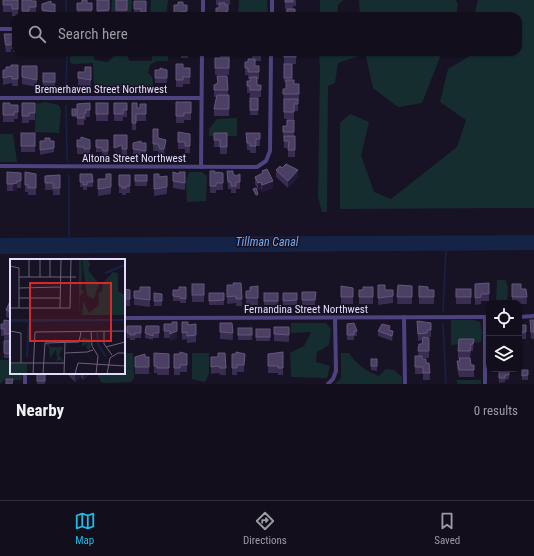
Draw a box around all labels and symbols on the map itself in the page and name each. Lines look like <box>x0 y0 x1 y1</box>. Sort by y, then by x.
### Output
street label: Bremerhaven Street Northwest <box>35 83 167 96</box>
street label: Altona Street Northwest <box>82 152 186 165</box>
water label: Tillman Canal <box>236 235 299 249</box>
inset map <box>10 259 125 374</box>
street label: Fernandina Street Northwest <box>244 303 368 316</box>

